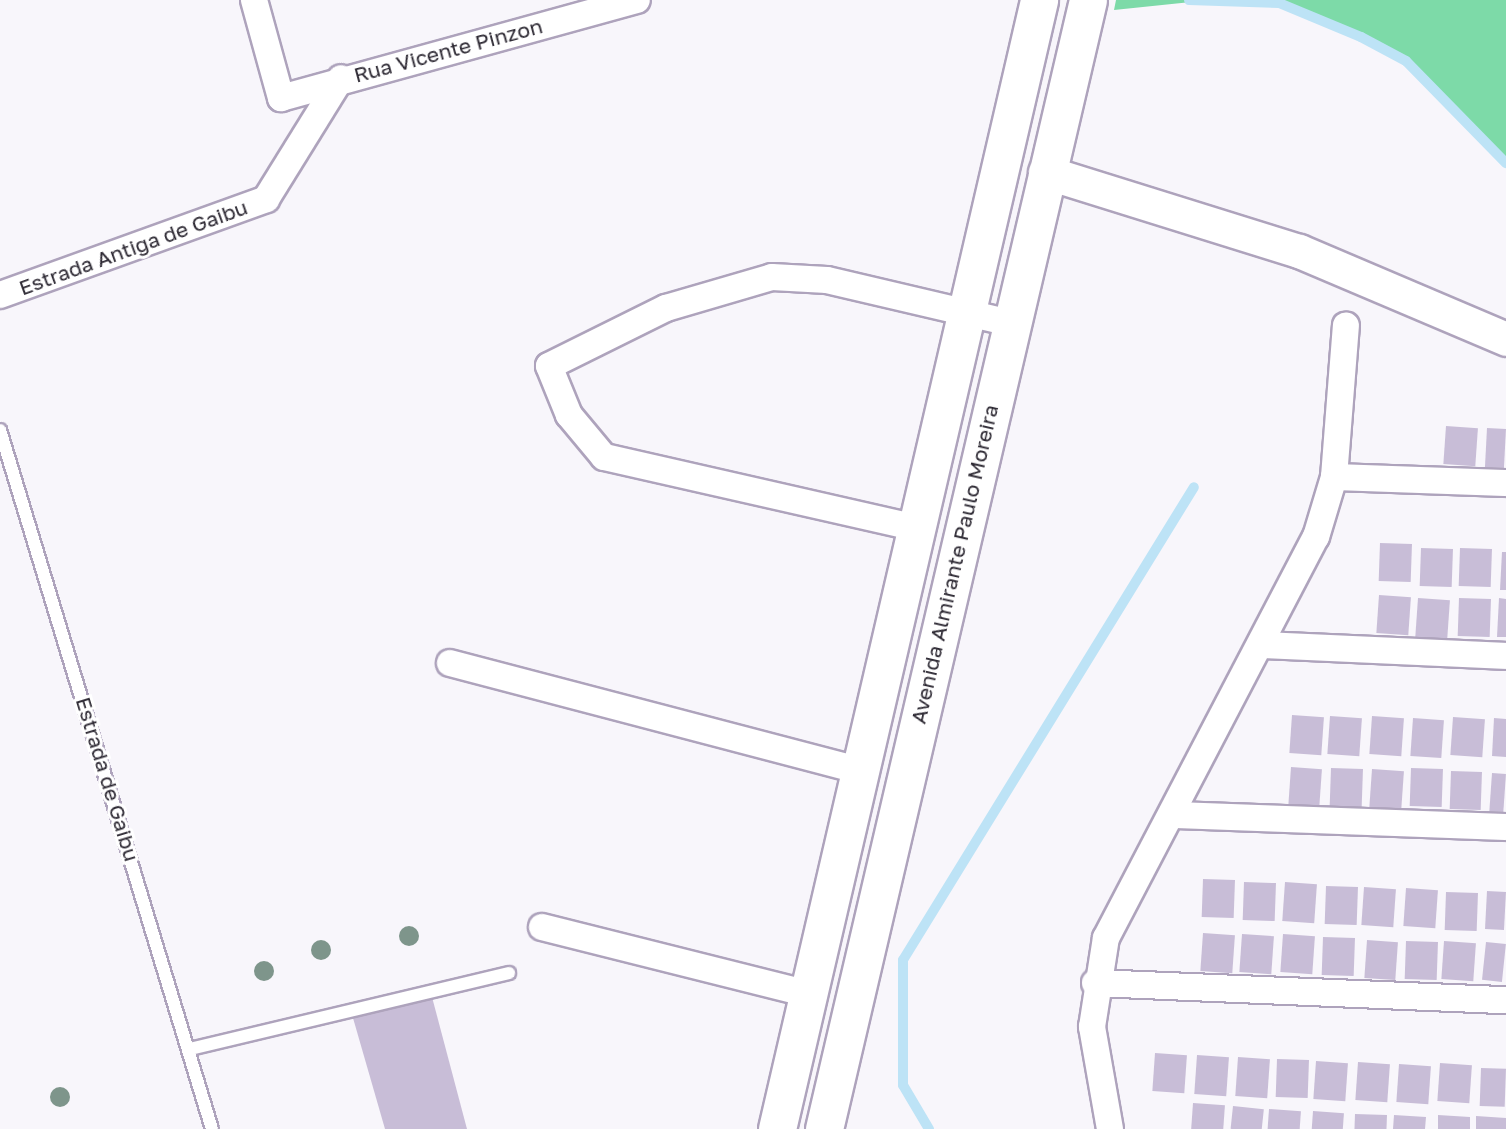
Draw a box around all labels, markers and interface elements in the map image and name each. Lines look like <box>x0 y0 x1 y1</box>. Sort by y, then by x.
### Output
street label: Rua Vicente Pinzon <box>351 13 545 87</box>
street label: Estrada Antiga de Gaibu <box>15 194 251 300</box>
street label: Avenida Almirante Paulo Moreira <box>905 402 1003 726</box>
street label: Estrada de Gaibu <box>71 694 145 864</box>

